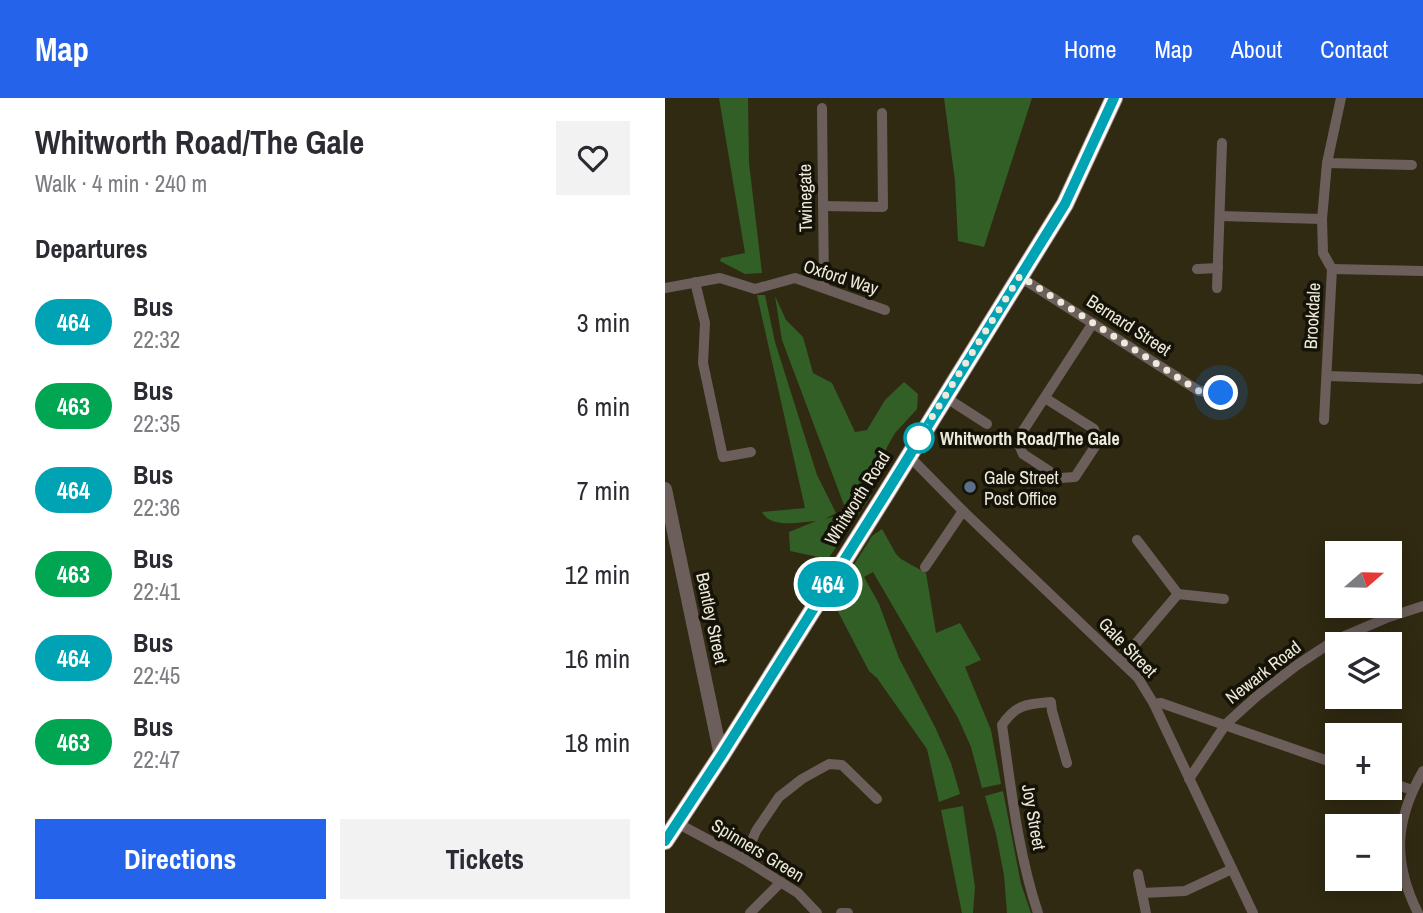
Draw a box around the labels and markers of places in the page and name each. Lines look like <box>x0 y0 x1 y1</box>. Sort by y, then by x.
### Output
marker: Whitworth Road/The Gale <box>904 423 934 453</box>
place label: Whitworth Road/The Gale <box>940 426 1120 451</box>
place label: Gale Street Post Office <box>984 465 1059 511</box>
marker: Gale Street Post Office <box>962 479 978 495</box>

